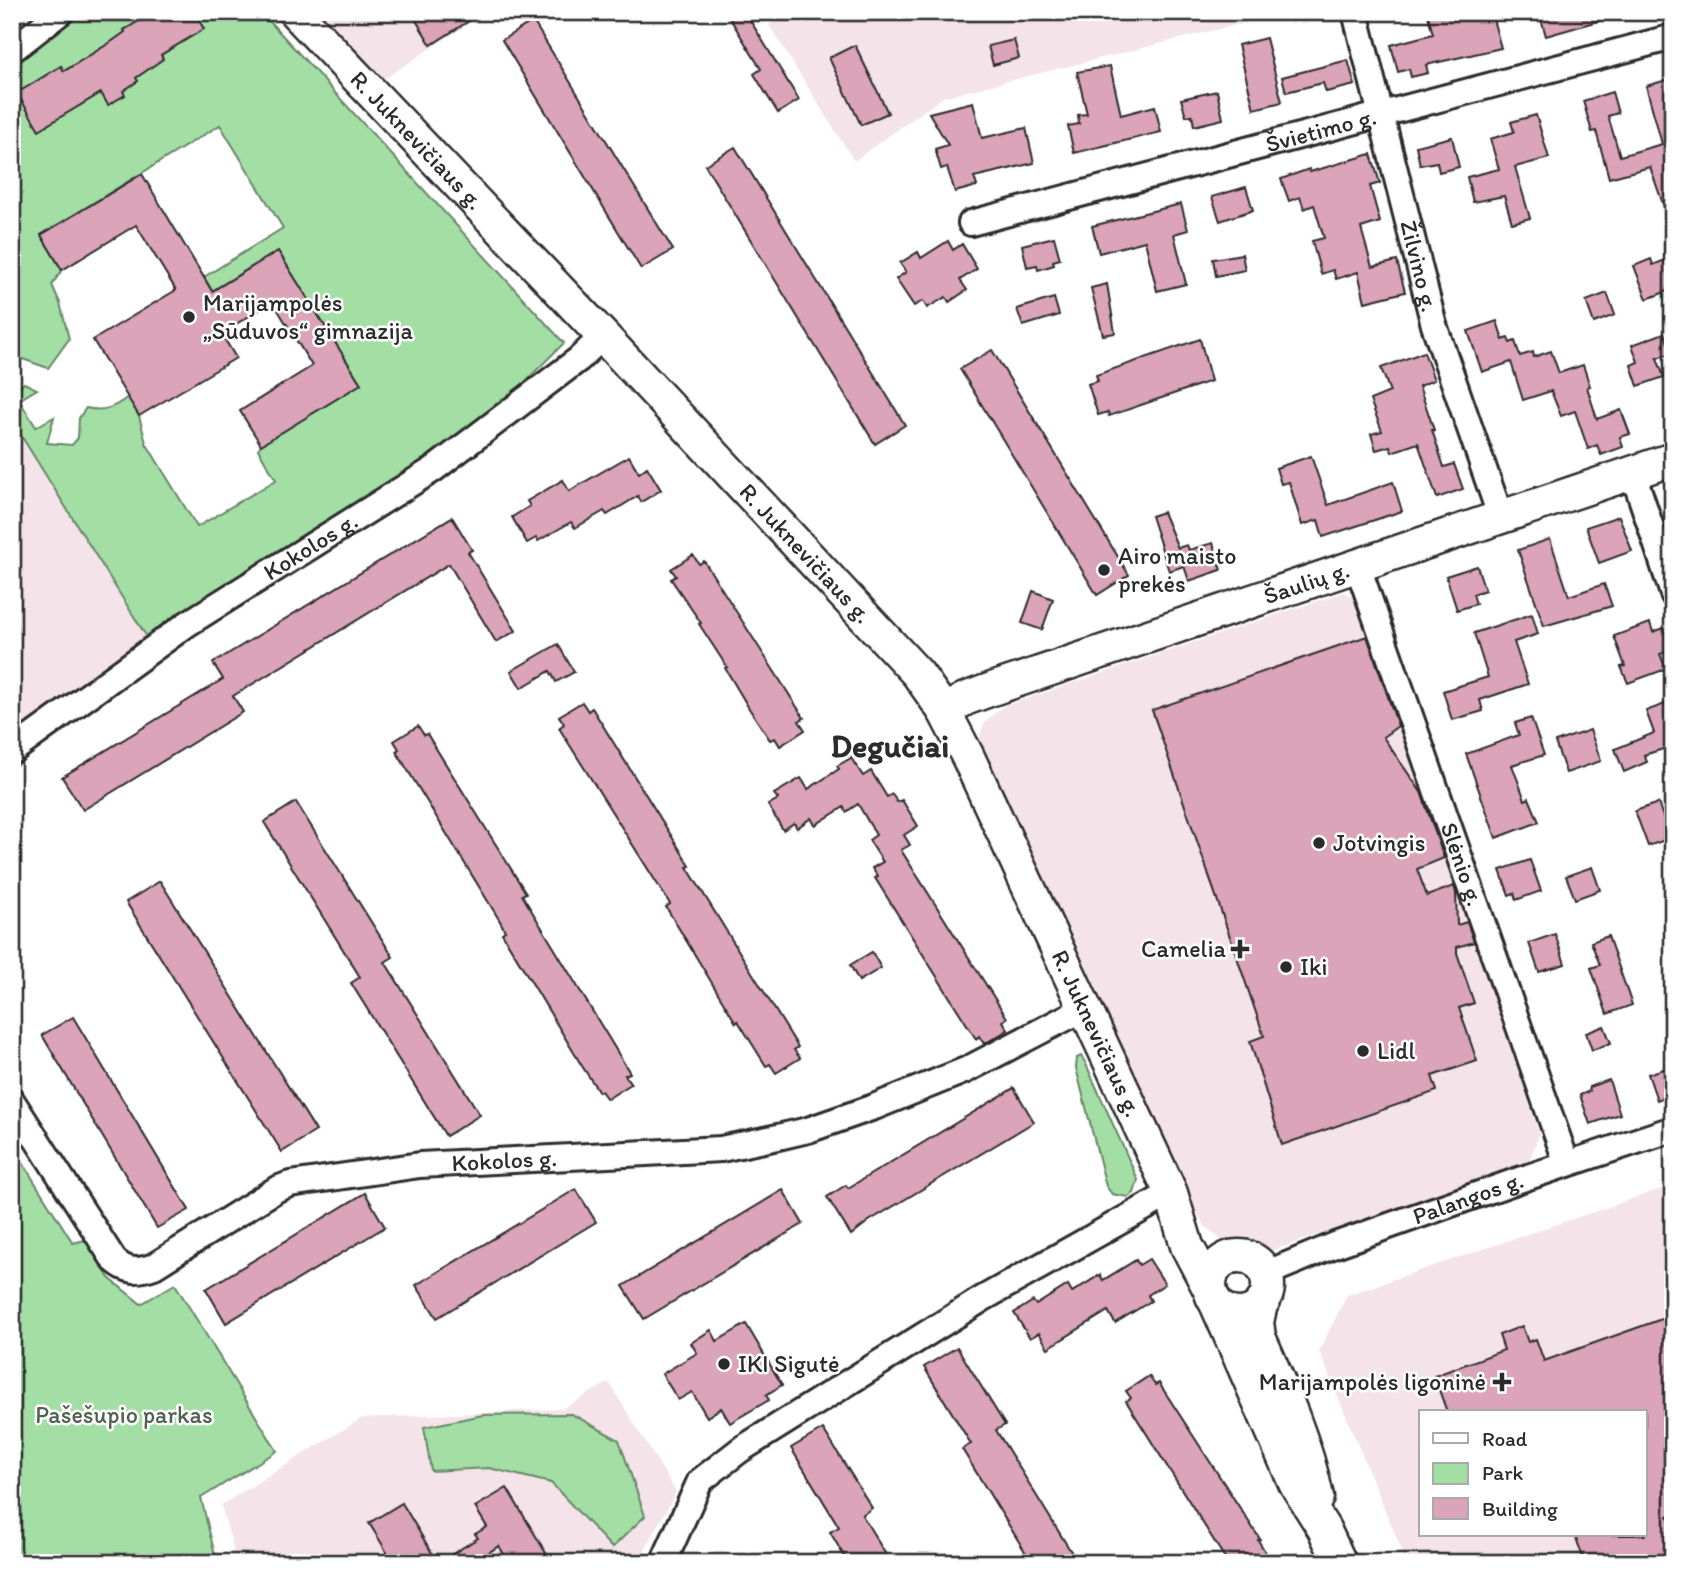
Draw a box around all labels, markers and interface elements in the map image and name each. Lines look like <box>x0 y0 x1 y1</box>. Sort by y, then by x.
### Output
street label: R. Juknevičiaus g. <box>345 64 490 215</box>
street label: Švietimo g. <box>1262 101 1379 158</box>
street label: Žilvino g. <box>1394 217 1445 315</box>
place label: Marijampolės „Sūduvos“ gimnazija <box>203 288 413 345</box>
marker: Marijampolės „Sūduvos“ gimnazija <box>181 309 197 325</box>
street label: R. Juknevičiaus g. <box>734 477 878 629</box>
street label: Kokolos g. <box>258 506 363 586</box>
place label: Airo maisto prekės <box>1118 541 1237 598</box>
street label: Šaulių g. <box>1260 554 1353 610</box>
marker: Airo maisto prekės <box>1096 562 1112 578</box>
district label: Degučiai <box>831 727 949 765</box>
street label: Slėnio g. <box>1435 818 1491 910</box>
place label: Jotvingis <box>1333 828 1425 857</box>
marker: Jotvingis <box>1311 835 1327 851</box>
place label: Camelia <box>1141 934 1226 963</box>
marker: Camelia <box>1232 941 1248 957</box>
street label: R. Juknevičiaus g. <box>1046 945 1148 1121</box>
place label: Iki <box>1300 952 1328 981</box>
marker: Iki <box>1278 959 1294 975</box>
place label: Lidl <box>1377 1036 1416 1065</box>
marker: Lidl <box>1355 1043 1371 1059</box>
street label: Kokolos g. <box>451 1143 558 1177</box>
street label: Palangos g. <box>1409 1165 1527 1230</box>
place label: IKI Sigutė <box>738 1349 839 1378</box>
marker: IKI Sigutė <box>716 1356 732 1372</box>
place label: Marijampolės ligoninė <box>1259 1367 1486 1396</box>
marker: Marijampolės ligoninė <box>1492 1372 1512 1392</box>
park label: Pašešupio parkas <box>35 1400 213 1429</box>
legend <box>1419 1410 1646 1536</box>
text: Road <box>1482 1426 1528 1451</box>
text: Park <box>1482 1460 1524 1485</box>
text: Building <box>1482 1496 1558 1521</box>

